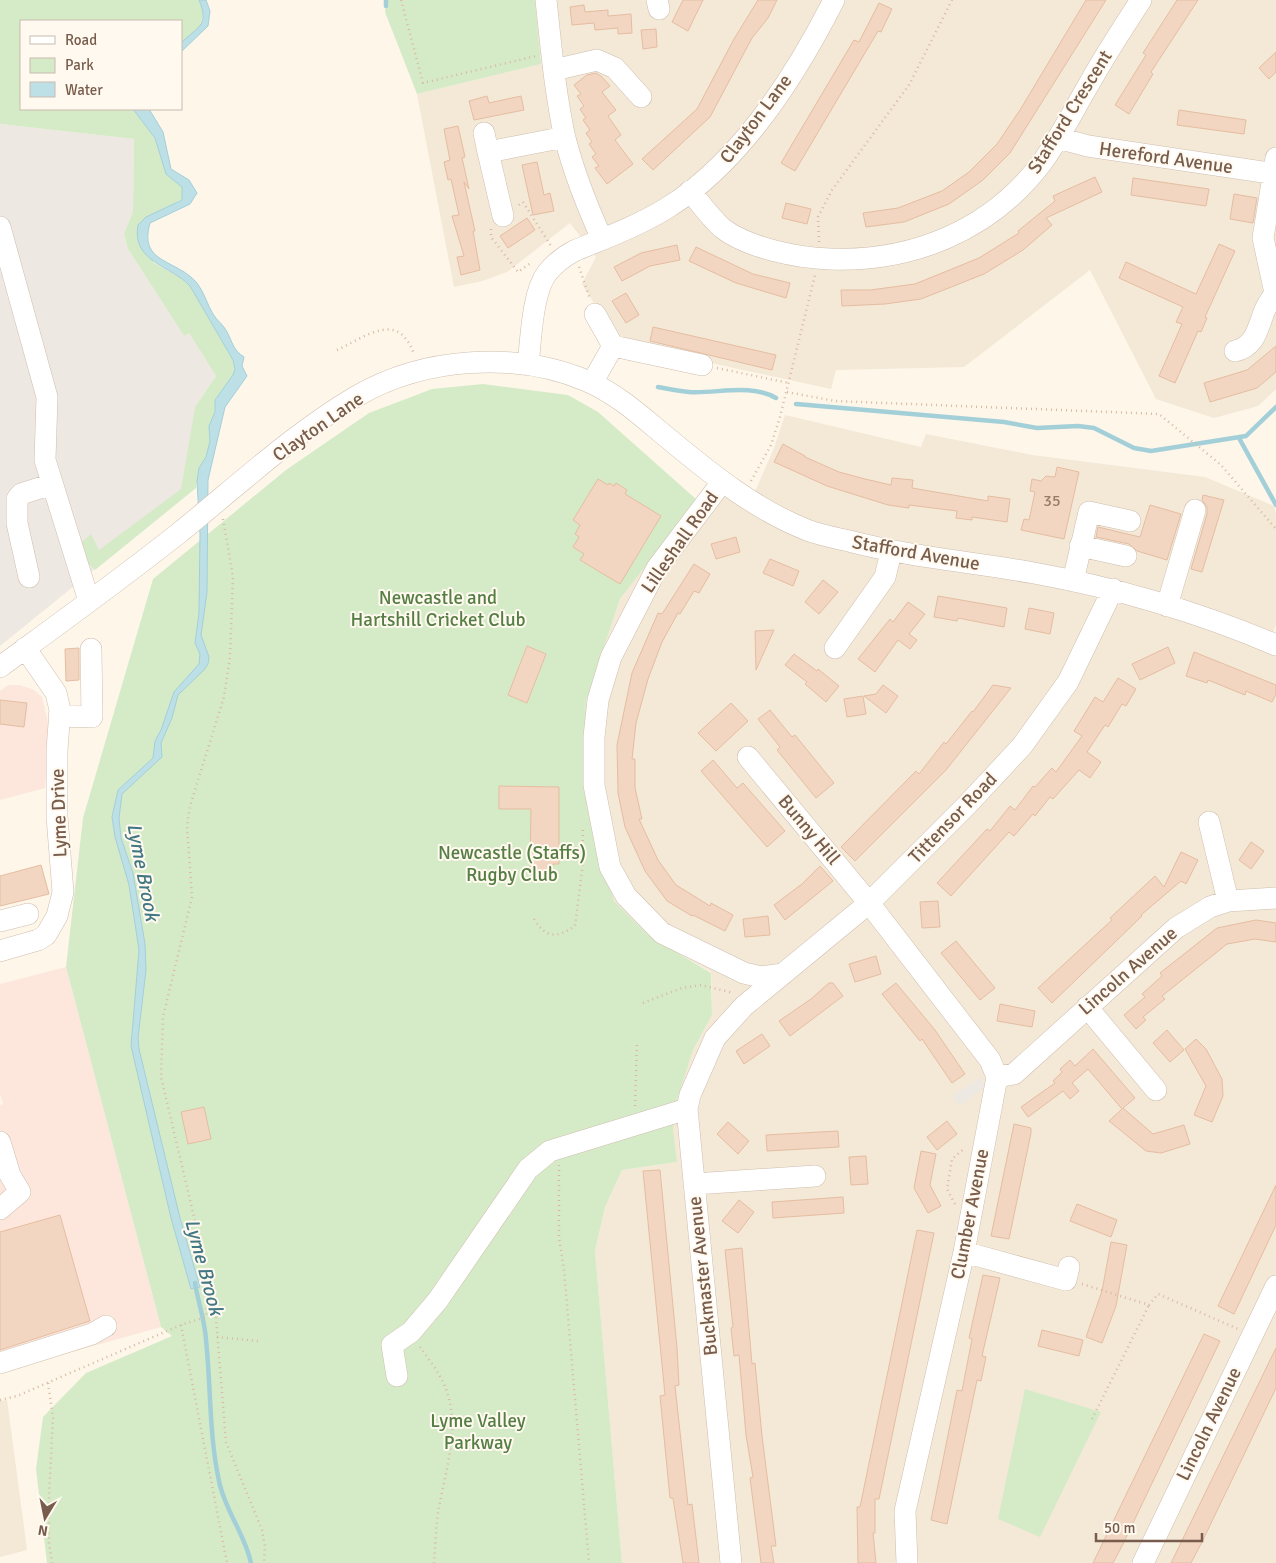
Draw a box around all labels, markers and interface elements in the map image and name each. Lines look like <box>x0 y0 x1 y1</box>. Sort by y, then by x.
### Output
legend <box>20 20 182 110</box>
text: Road <box>65 31 97 49</box>
street label: Stafford Crescent <box>1022 46 1118 178</box>
text: Park <box>65 56 94 74</box>
street label: Clayton Lane <box>715 70 797 168</box>
text: Water <box>65 81 103 99</box>
street label: Hereford Avenue <box>1097 137 1235 179</box>
street label: Clayton Lane <box>268 387 368 467</box>
street label: Lilleshall Road <box>636 486 724 598</box>
house number: 35 <box>1043 491 1061 511</box>
street label: Stafford Avenue <box>850 530 982 576</box>
park label: Newcastle and Hartshill Cricket Club <box>350 586 526 632</box>
street label: Tittensor Road <box>904 767 1002 869</box>
street label: Lyme Drive <box>45 768 73 858</box>
street label: Bunny Hill <box>773 790 845 870</box>
water label: Lyme Brook <box>121 821 165 925</box>
park label: Newcastle (Staffs) Rugby Club <box>438 841 586 887</box>
street label: Lincoln Avenue <box>1074 921 1182 1021</box>
street label: Clumber Avenue <box>946 1147 994 1281</box>
street label: Buckmaster Avenue <box>683 1195 723 1357</box>
water label: Lyme Brook <box>179 1216 229 1320</box>
street label: Lincoln Avenue <box>1171 1363 1247 1485</box>
park label: Lyme Valley Parkway <box>430 1409 526 1455</box>
north arrow <box>20 1493 70 1543</box>
scale bar <box>1096 1510 1202 1542</box>
text: 50 m <box>1104 1519 1135 1537</box>
text: N <box>37 1521 49 1540</box>

